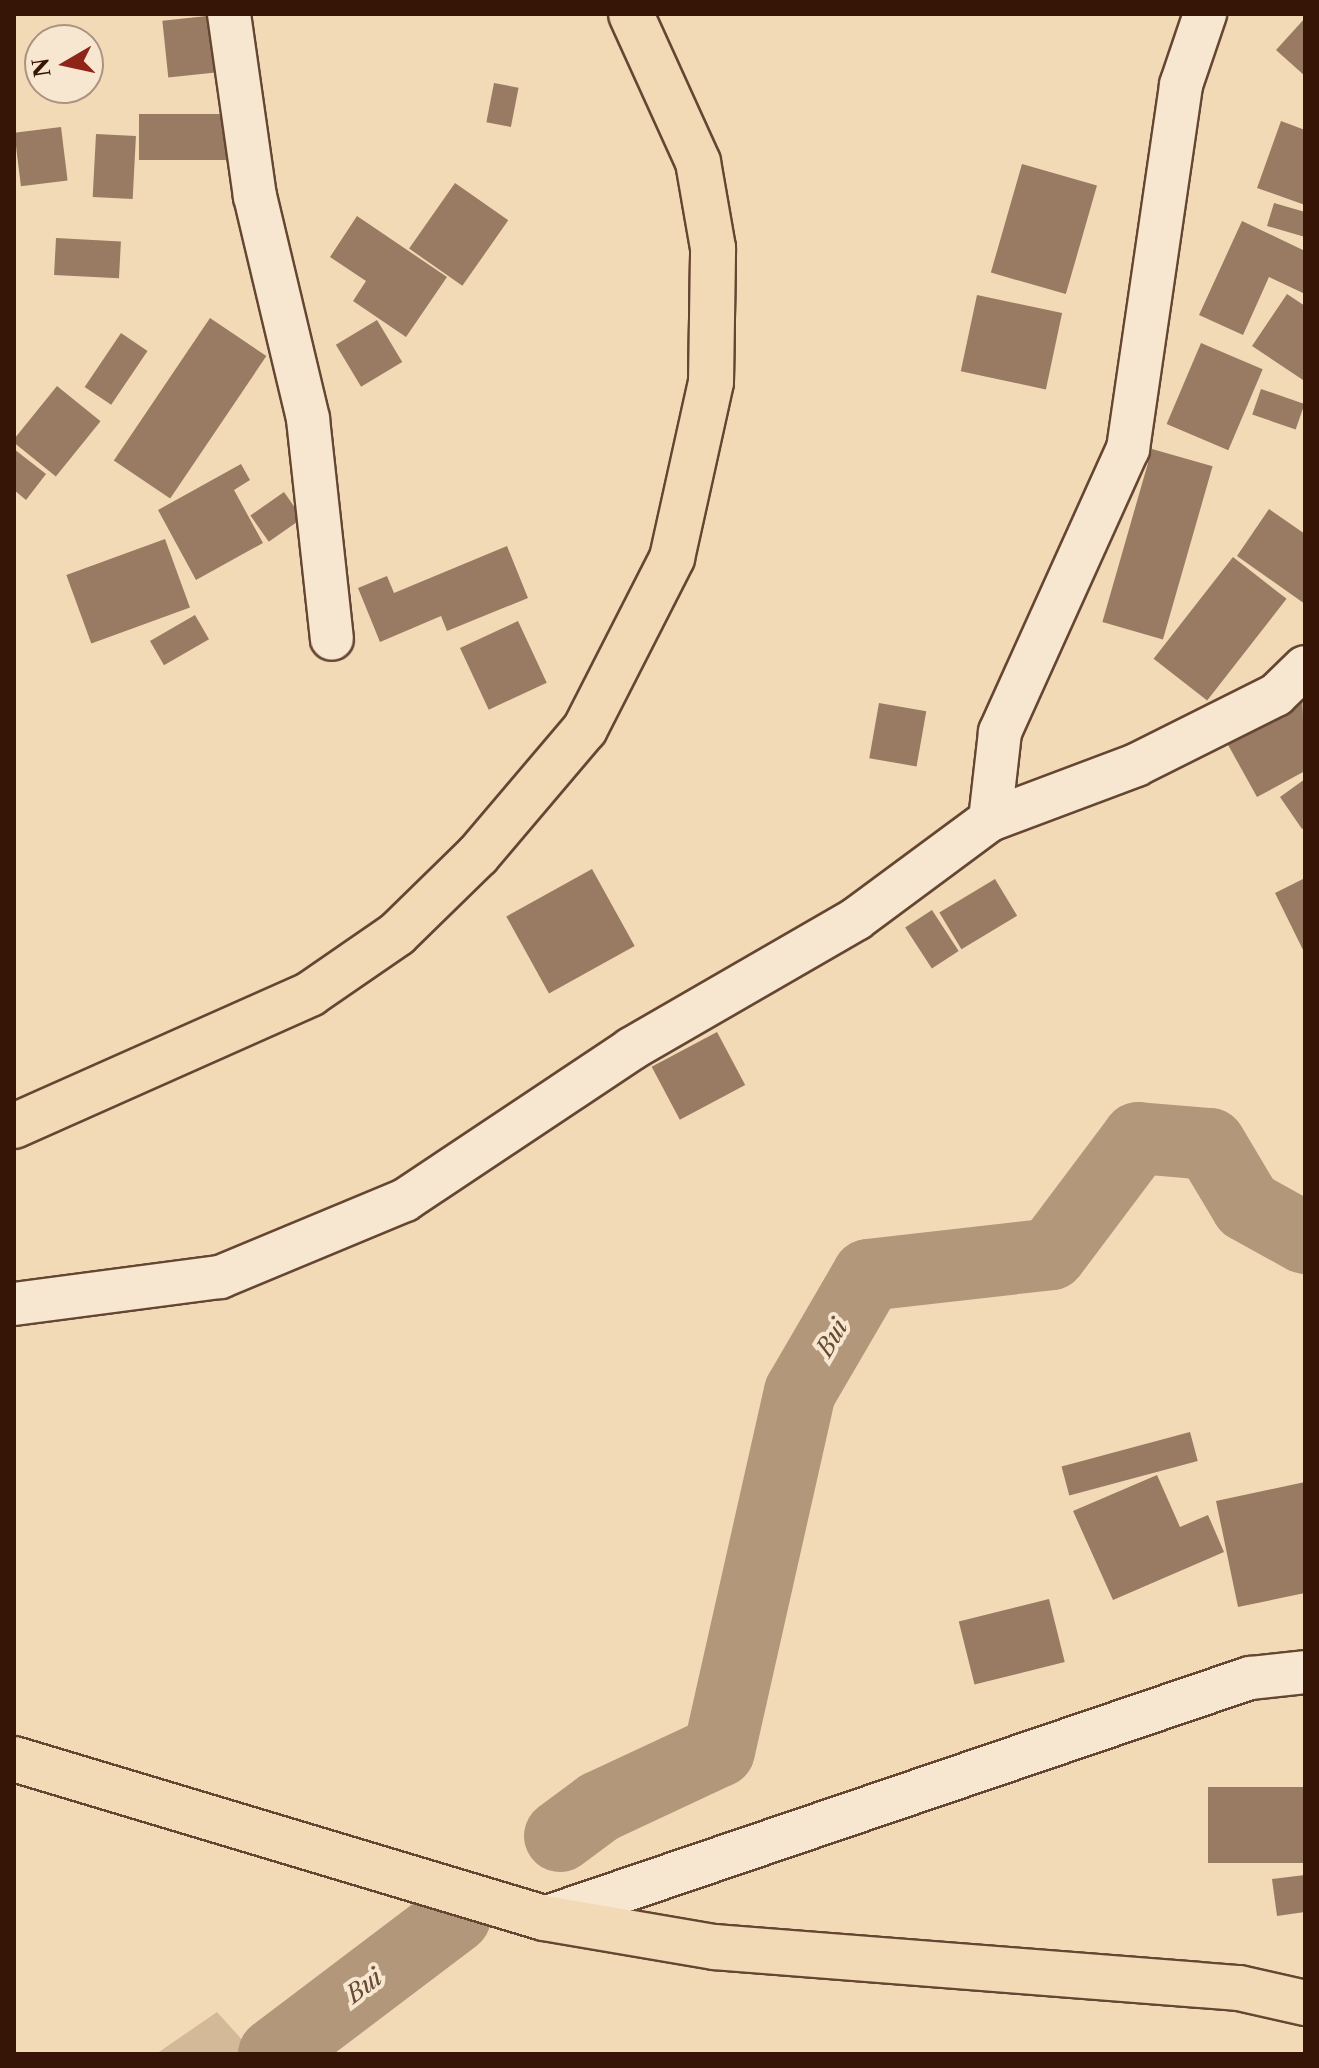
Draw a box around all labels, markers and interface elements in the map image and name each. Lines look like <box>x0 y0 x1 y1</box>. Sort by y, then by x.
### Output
north arrow <box>24 24 104 104</box>
text: N <box>27 56 57 79</box>
water label: Bui <box>810 1314 854 1362</box>
water label: Bui <box>340 1963 388 2009</box>

